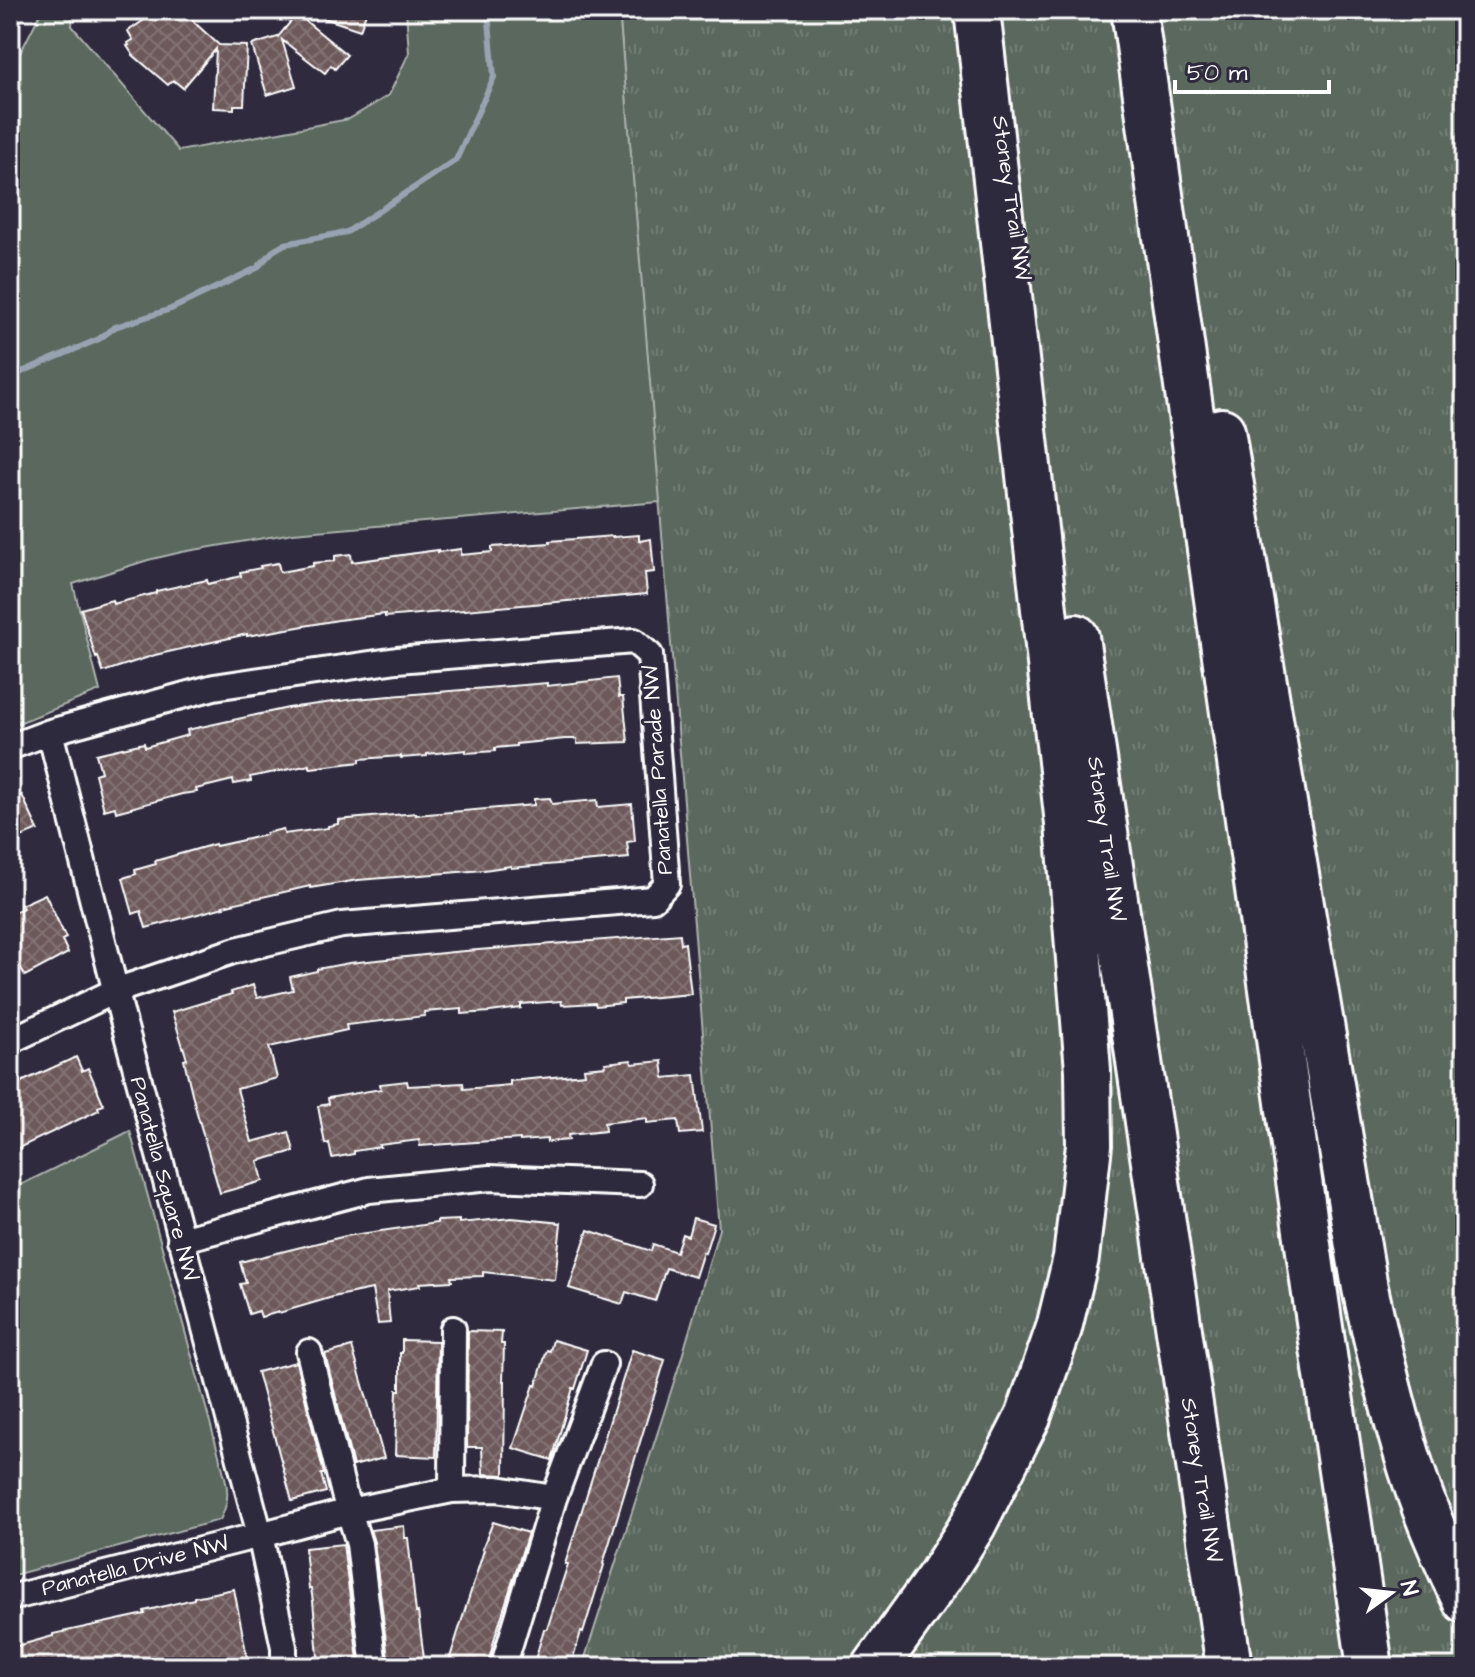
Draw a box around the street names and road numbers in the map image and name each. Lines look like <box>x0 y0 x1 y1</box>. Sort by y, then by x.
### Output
street label: Stoney Trail NW <box>983 113 1038 283</box>
street label: Panatella Parade NW <box>635 664 681 876</box>
street label: Stoney Trail NW <box>1078 754 1133 924</box>
street label: Panatella Square NW <box>122 1073 206 1285</box>
street label: Stoney Trail NW <box>1172 1395 1229 1565</box>
street label: Panatella Drive NW <box>38 1528 232 1604</box>

